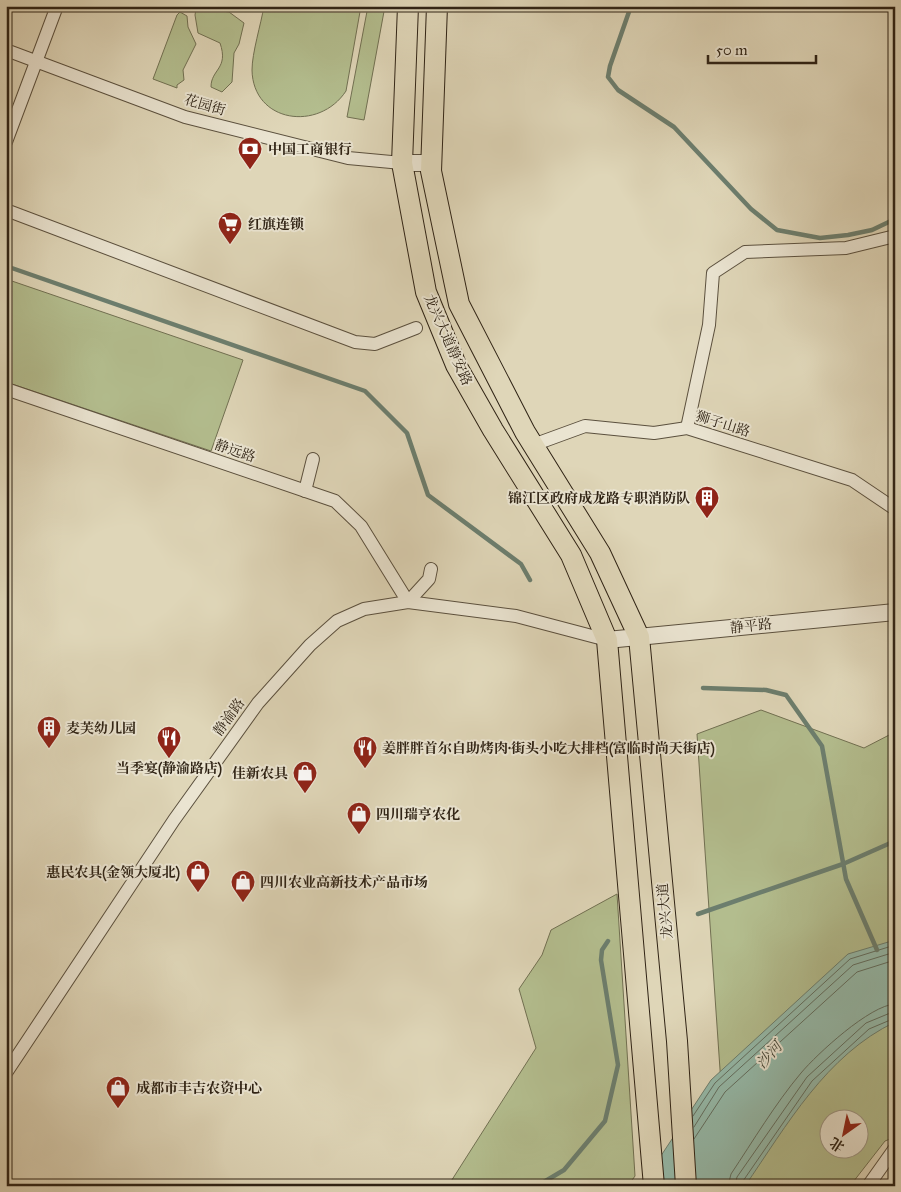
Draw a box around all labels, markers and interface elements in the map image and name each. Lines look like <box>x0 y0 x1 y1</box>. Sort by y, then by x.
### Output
scale bar <box>708 32 816 64</box>
text: 50 m <box>716 41 748 59</box>
street label: 花园街 <box>182 91 228 119</box>
bank icon: 中国工商银行 <box>237 136 263 170</box>
place label: 中国工商银行 <box>268 141 352 158</box>
supermarket icon: 红旗连锁 <box>217 211 243 245</box>
place label: 红旗连锁 <box>248 216 304 233</box>
street label: 龙兴大道静安路 <box>420 292 476 388</box>
street label: 狮子山路 <box>694 408 752 440</box>
street label: 静远路 <box>212 436 258 466</box>
building icon: 锦江区政府成龙路专职消防队 <box>694 485 720 519</box>
place label: 锦江区政府成龙路专职消防队 <box>508 490 690 507</box>
street label: 静平路 <box>729 615 773 637</box>
street label: 静渝路 <box>210 695 248 739</box>
building icon: 麦芙幼儿园 <box>36 715 62 749</box>
place label: 麦芙幼儿园 <box>66 720 136 737</box>
restaurant icon: 当季宴(静渝路店) <box>156 725 182 759</box>
restaurant icon: 姜胖胖首尔自助烤肉·街头小吃大排档(富临时尚天街店) <box>352 735 378 769</box>
place label: 姜胖胖首尔自助烤肉·街头小吃大排档(富临时尚天街店) <box>382 740 715 758</box>
place label: 当季宴(静渝路店) <box>116 760 222 778</box>
shop icon: 佳新农具 <box>292 760 318 794</box>
place label: 佳新农具 <box>232 765 288 782</box>
shop icon: 四川瑞亨农化 <box>346 801 372 835</box>
place label: 四川瑞亨农化 <box>376 806 460 823</box>
shop icon: 惠民农具(金领大厦北) <box>185 859 211 893</box>
place label: 惠民农具(金领大厦北) <box>46 864 180 882</box>
shop icon: 四川农业高新技术产品市场 <box>230 869 256 903</box>
place label: 四川农业高新技术产品市场 <box>260 874 428 891</box>
street label: 龙兴大道 <box>654 882 676 940</box>
water label: 沙河 <box>752 1036 788 1072</box>
shop icon: 成都市丰吉农资中心 <box>105 1075 131 1109</box>
place label: 成都市丰吉农资中心 <box>136 1080 262 1097</box>
north arrow <box>818 1110 868 1160</box>
text: 北 <box>827 1134 848 1155</box>

